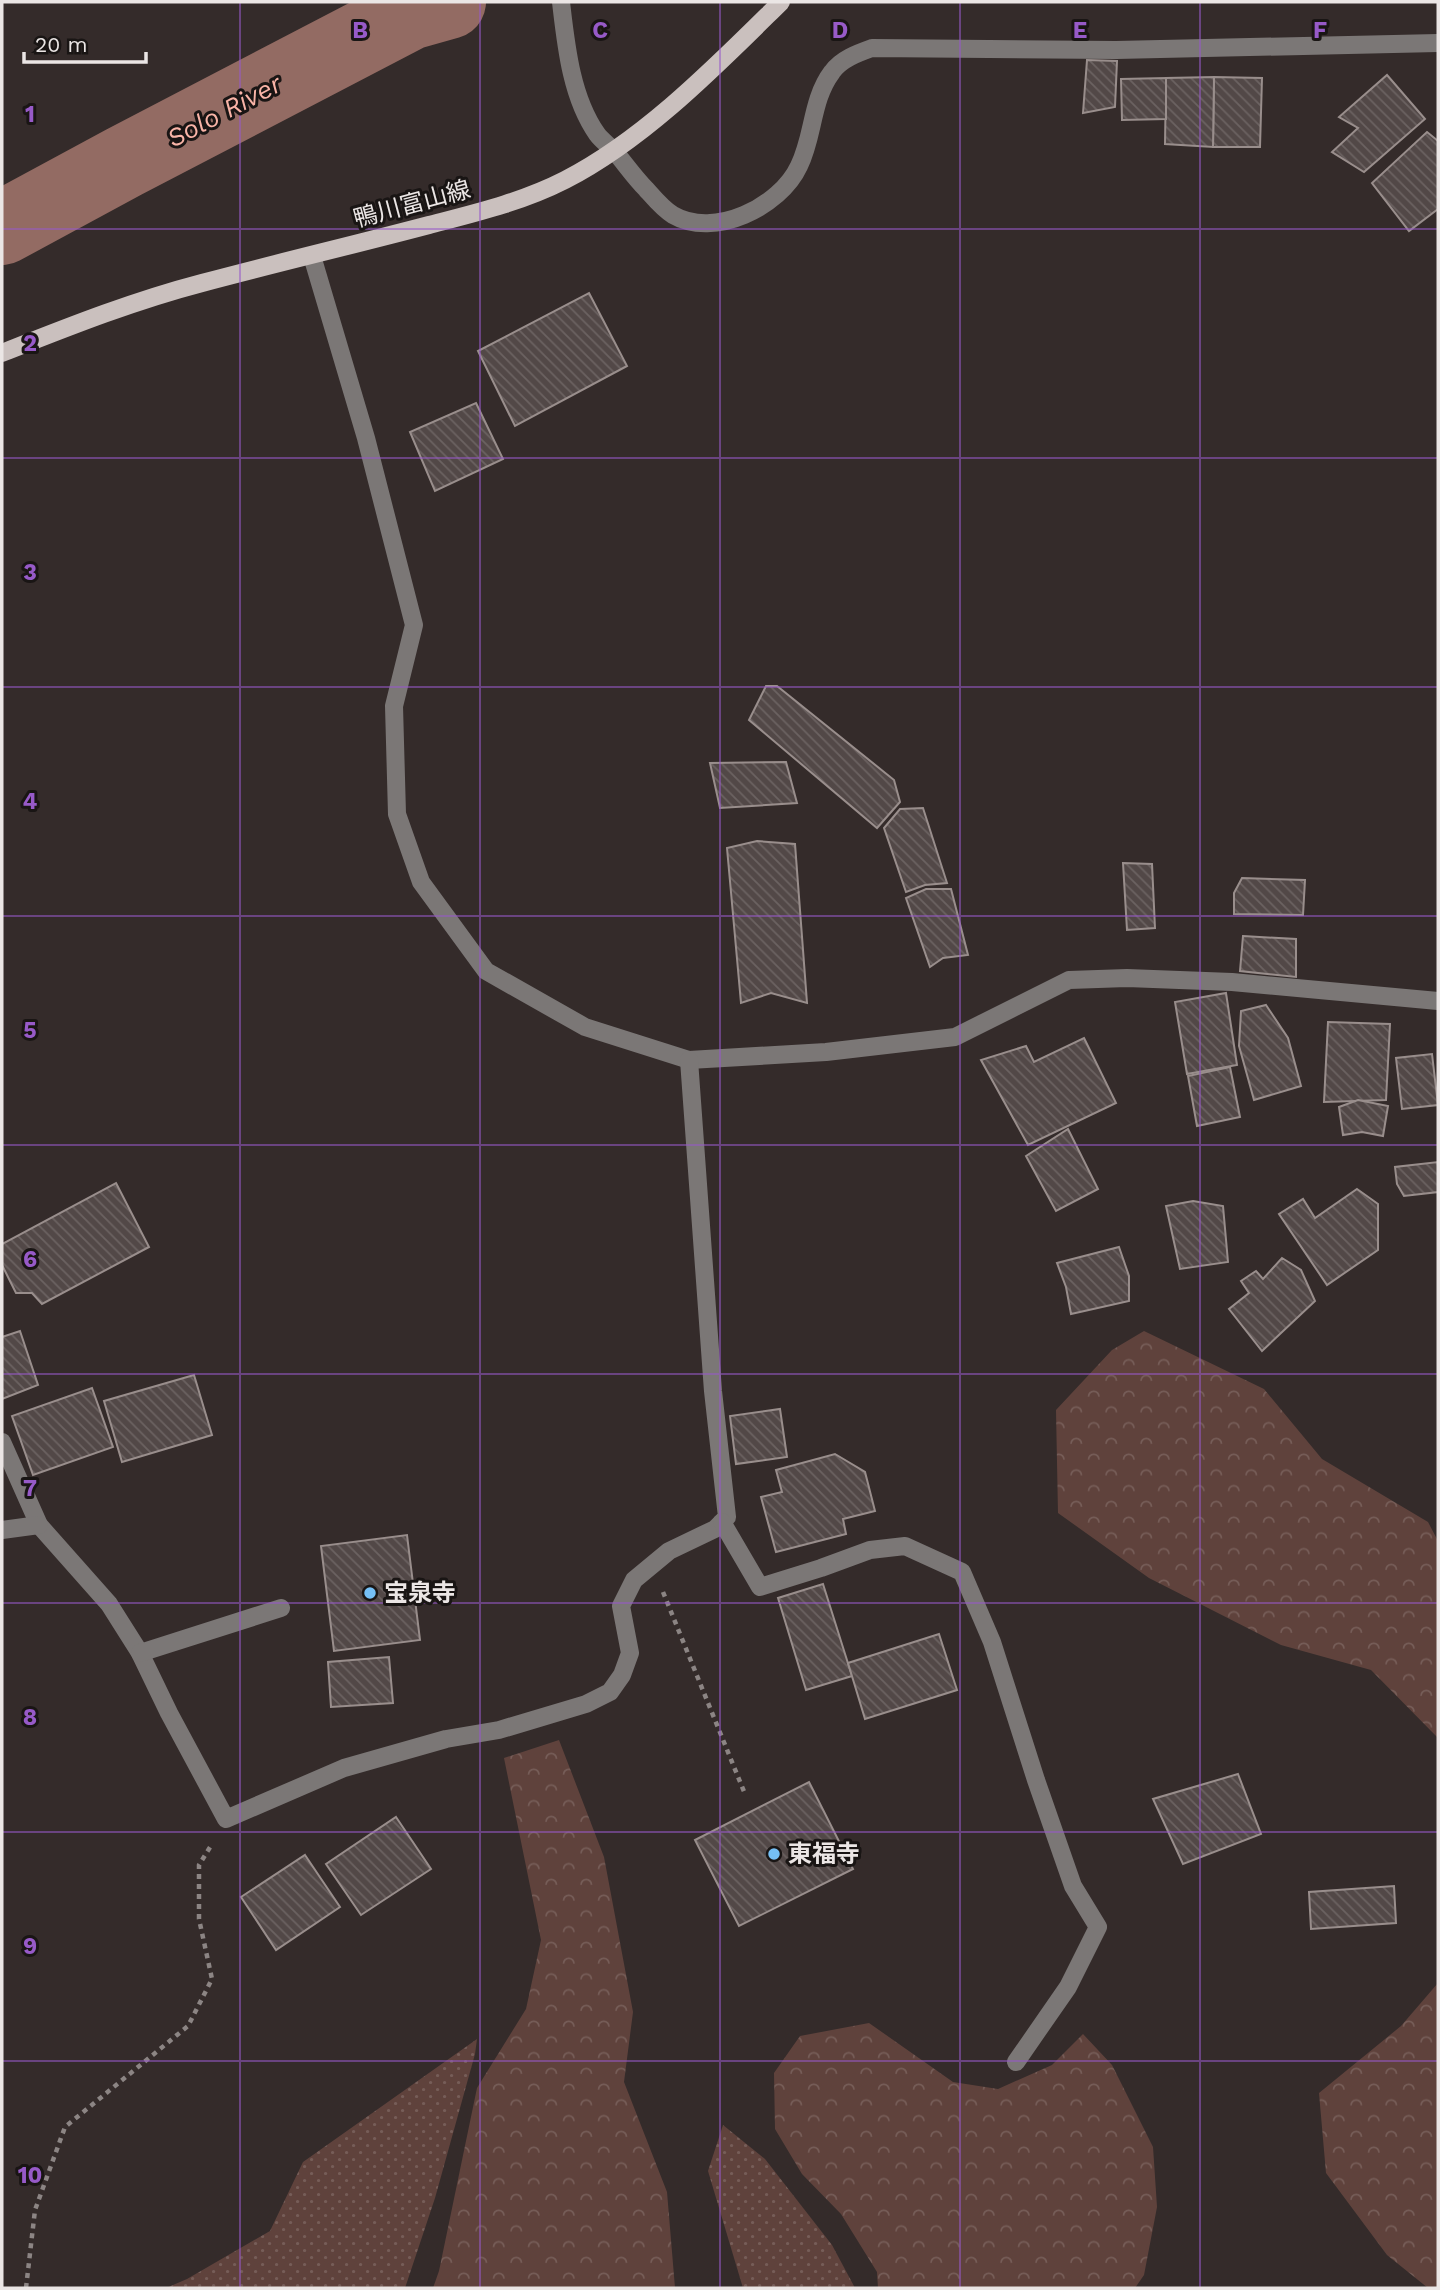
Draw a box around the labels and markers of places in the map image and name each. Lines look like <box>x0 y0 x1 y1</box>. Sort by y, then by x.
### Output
place label: 宝泉寺 <box>384 1579 456 1607</box>
marker: 宝泉寺 <box>362 1585 378 1601</box>
place label: 東福寺 <box>788 1840 860 1868</box>
marker: 東福寺 <box>766 1846 782 1862</box>

